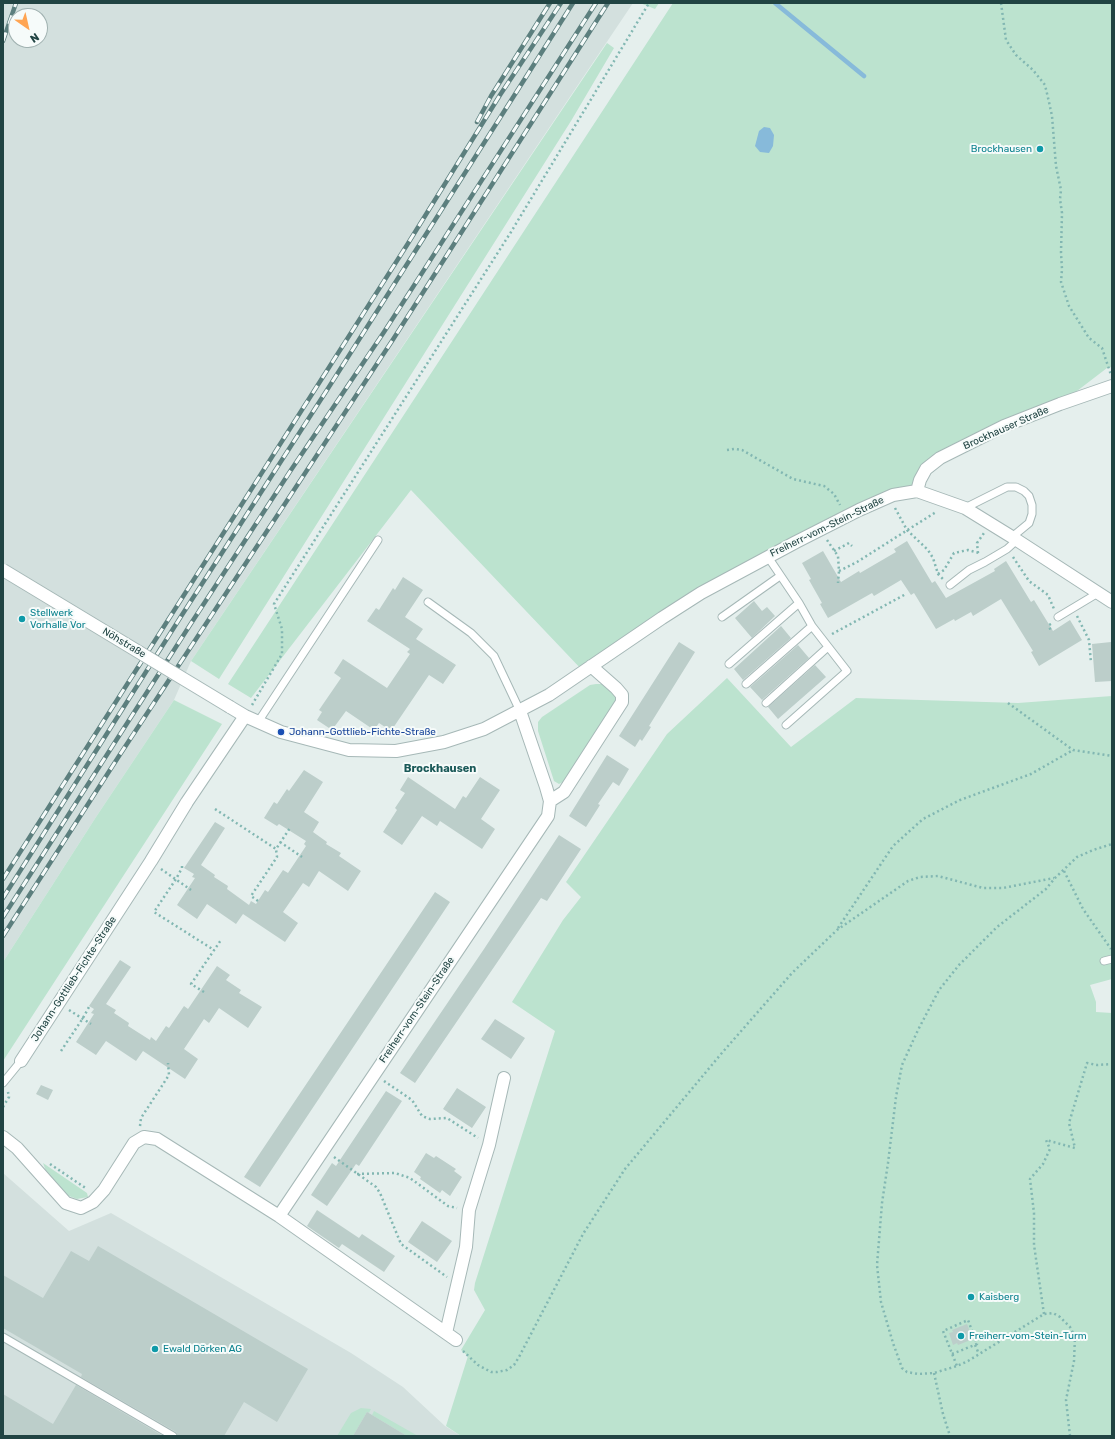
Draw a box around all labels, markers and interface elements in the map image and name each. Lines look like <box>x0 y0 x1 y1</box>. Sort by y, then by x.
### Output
north arrow <box>8 8 48 48</box>
text: N <box>28 30 41 45</box>
place label: Brockhausen <box>971 143 1032 155</box>
marker: Brockhausen <box>1035 144 1045 154</box>
street label: Brockhauser Straße <box>961 404 1051 452</box>
street label: Freiherr-vom-Stein-Straße <box>768 494 886 560</box>
place label: Stellwerk Vorhalle Vor <box>30 607 86 630</box>
marker: Stellwerk Vorhalle Vor <box>17 614 27 624</box>
street label: Nöhstraße <box>100 625 148 661</box>
place label: Johann-Gottlieb-Fichte-Straße <box>289 726 436 738</box>
marker: Johann-Gottlieb-Fichte-Straße <box>276 727 286 737</box>
district label: Brockhausen <box>404 762 476 776</box>
street label: Johann-Gottlieb-Fichte-Straße <box>29 914 119 1044</box>
street label: Freiherr-vom-Stein-Straße <box>377 955 457 1065</box>
place label: Kaisberg <box>979 1291 1019 1303</box>
marker: Kaisberg <box>966 1292 976 1302</box>
place label: Freiherr-vom-Stein-Turm <box>969 1330 1087 1342</box>
marker: Freiherr-vom-Stein-Turm <box>956 1331 966 1341</box>
place label: Ewald Dörken AG <box>163 1343 242 1355</box>
marker: Ewald Dörken AG <box>150 1344 160 1354</box>

